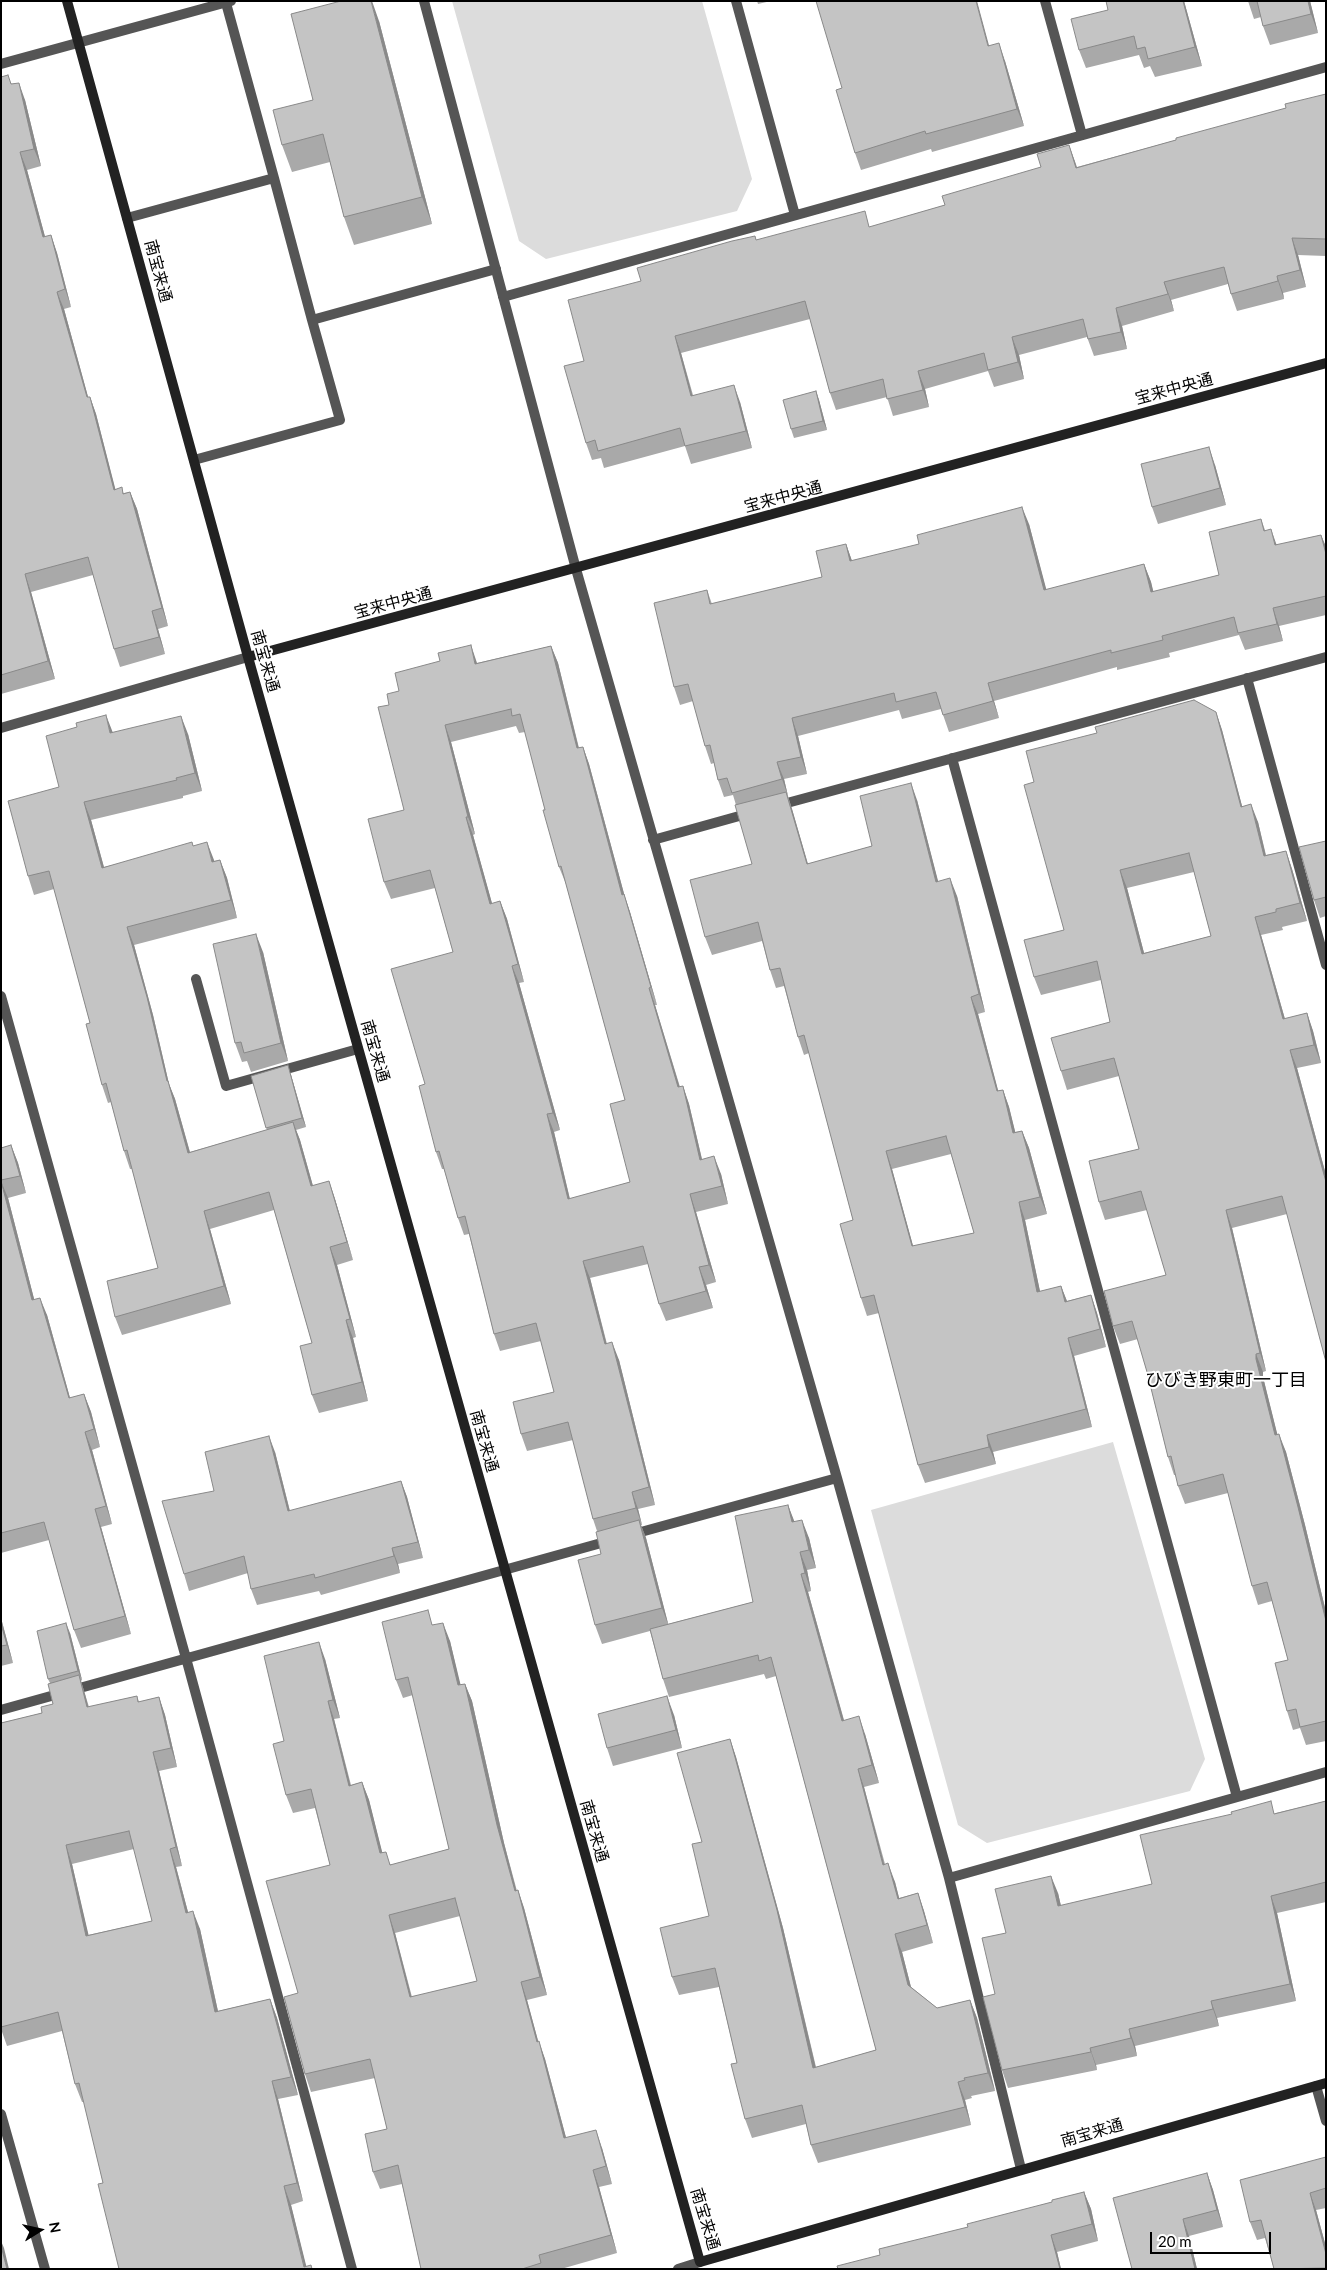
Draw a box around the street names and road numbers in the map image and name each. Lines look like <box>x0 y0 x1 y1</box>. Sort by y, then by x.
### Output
street label: 南宝来通 <box>140 238 176 304</box>
street label: 宝来中央通 <box>1133 369 1215 409</box>
street label: 宝来中央通 <box>742 477 824 517</box>
street label: 宝来中央通 <box>352 583 434 623</box>
street label: 南宝来通 <box>247 628 283 694</box>
street label: 南宝来通 <box>357 1018 393 1084</box>
street label: 南宝来通 <box>466 1408 502 1474</box>
street label: 南宝来通 <box>576 1798 612 1864</box>
street label: 南宝来通 <box>1059 2115 1125 2151</box>
street label: 南宝来通 <box>686 2186 724 2252</box>

